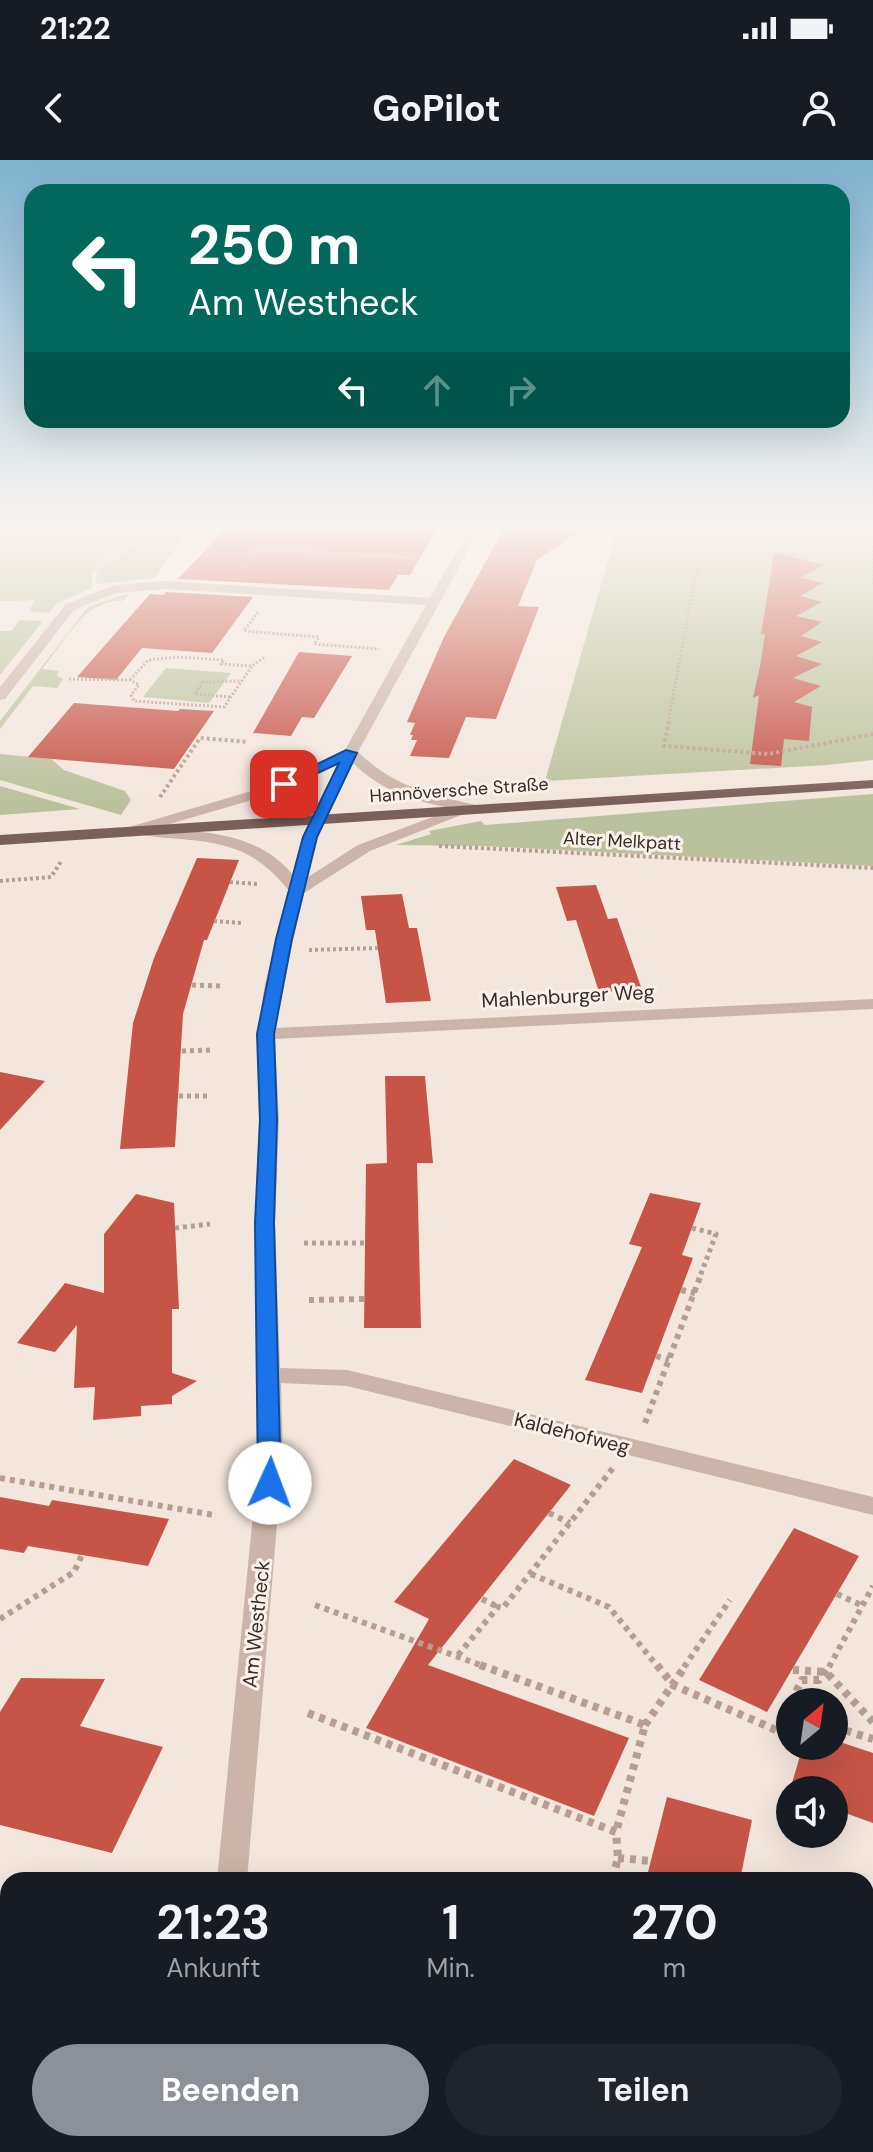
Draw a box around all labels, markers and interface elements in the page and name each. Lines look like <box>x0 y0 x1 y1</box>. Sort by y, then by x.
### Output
text: 21:22 <box>40 9 110 48</box>
text: GoPilot <box>372 85 501 132</box>
icon: back <box>32 86 76 130</box>
icon: person <box>797 86 841 130</box>
text: 250 m <box>188 208 360 281</box>
icon: left <box>56 216 160 320</box>
text: Am Westheck <box>188 279 418 326</box>
icon: left <box>331 368 375 412</box>
icon: ahead <box>415 368 459 412</box>
icon: right <box>499 368 543 412</box>
pin <box>250 750 318 818</box>
icon: arrive <box>262 762 306 806</box>
street label: Hannöversche Straße <box>369 772 549 808</box>
street label: Alter Melkpatt <box>563 826 681 856</box>
street label: Mahlenburger Weg <box>481 978 655 1014</box>
street label: Kaldehofweg <box>512 1406 632 1460</box>
position arrow <box>228 1441 312 1525</box>
street label: Am Westheck <box>236 1559 276 1689</box>
north arrow <box>776 1688 848 1760</box>
map controls <box>776 1688 848 1848</box>
button: sound <box>776 1776 848 1848</box>
text: 21:23 <box>156 1891 270 1954</box>
text: 1 <box>442 1891 459 1954</box>
text: 270 <box>631 1891 718 1954</box>
text: Ankunft <box>166 1951 260 1985</box>
text: Min. <box>427 1951 475 1985</box>
text: m <box>663 1951 686 1985</box>
button: Beenden <box>32 2044 429 2136</box>
button: Teilen <box>445 2044 842 2136</box>

